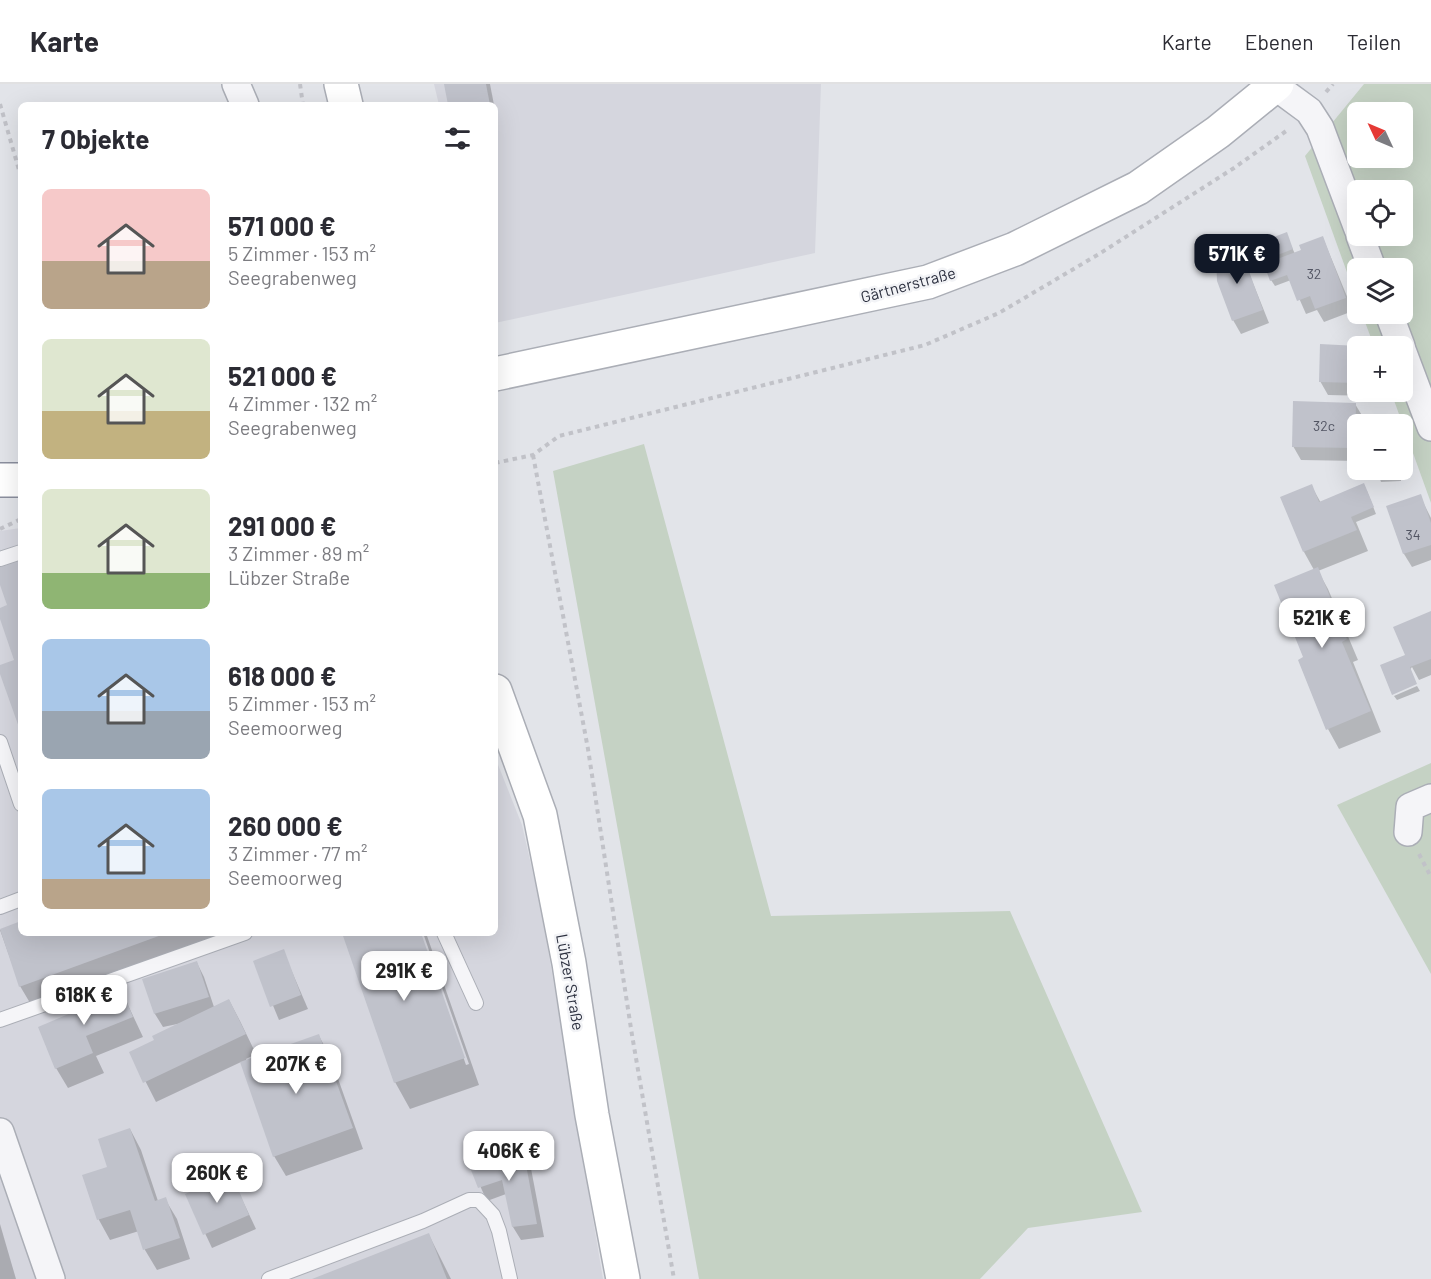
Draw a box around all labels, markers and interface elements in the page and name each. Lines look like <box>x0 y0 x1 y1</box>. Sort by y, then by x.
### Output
text: Karte <box>30 24 99 58</box>
text: Karte <box>1162 29 1212 54</box>
text: Ebenen <box>1245 29 1314 54</box>
text: Teilen <box>1347 29 1401 54</box>
north arrow <box>1347 102 1413 168</box>
map controls <box>1347 102 1413 480</box>
icon: filters <box>441 122 474 155</box>
text: 7 Objekte <box>42 123 150 154</box>
button: locate <box>1347 180 1413 246</box>
text: 571 000 € <box>228 210 336 241</box>
icon: home <box>90 213 162 285</box>
pin: 571K € <box>1188 234 1286 285</box>
text: 5 Zimmer · 153 m² <box>228 241 376 265</box>
text: 571K € <box>1208 241 1266 265</box>
button: layers <box>1347 258 1413 324</box>
street label: Gärtnerstraße <box>858 262 958 306</box>
text: Seegrabenweg <box>228 265 357 289</box>
house number: 32 <box>1307 265 1321 282</box>
button: + <box>1347 336 1413 402</box>
text: 521 000 € <box>228 360 337 391</box>
icon: home <box>90 363 162 435</box>
text: 4 Zimmer · 132 m² <box>228 391 377 415</box>
button: − <box>1347 414 1413 480</box>
text: Seegrabenweg <box>228 415 357 439</box>
house number: 32c <box>1313 417 1335 434</box>
text: 291 000 € <box>228 510 336 541</box>
icon: home <box>90 513 162 585</box>
house number: 34 <box>1406 526 1420 543</box>
text: 3 Zimmer · 89 m² <box>228 541 369 565</box>
text: Lübzer Straße <box>228 565 350 589</box>
pin: 521K € <box>1273 598 1371 649</box>
text: 521K € <box>1293 605 1351 629</box>
text: 618 000 € <box>228 660 336 691</box>
icon: home <box>90 663 162 735</box>
text: 5 Zimmer · 153 m² <box>228 691 376 715</box>
text: Seemoorweg <box>228 715 342 739</box>
text: 260 000 € <box>228 810 343 841</box>
icon: home <box>90 813 162 885</box>
text: 3 Zimmer · 77 m² <box>228 841 367 865</box>
text: Seemoorweg <box>228 865 342 889</box>
street label: Lübzer Straße <box>553 932 589 1032</box>
pin: 291K € <box>355 951 453 1002</box>
text: 291K € <box>375 958 433 982</box>
pin: 618K € <box>35 975 133 1026</box>
text: 618K € <box>55 982 113 1006</box>
pin: 207K € <box>247 1044 345 1095</box>
text: 207K € <box>265 1051 327 1075</box>
pin: 406K € <box>460 1131 558 1182</box>
text: 406K € <box>477 1138 541 1162</box>
pin: 260K € <box>168 1153 266 1204</box>
text: 260K € <box>186 1160 248 1184</box>

